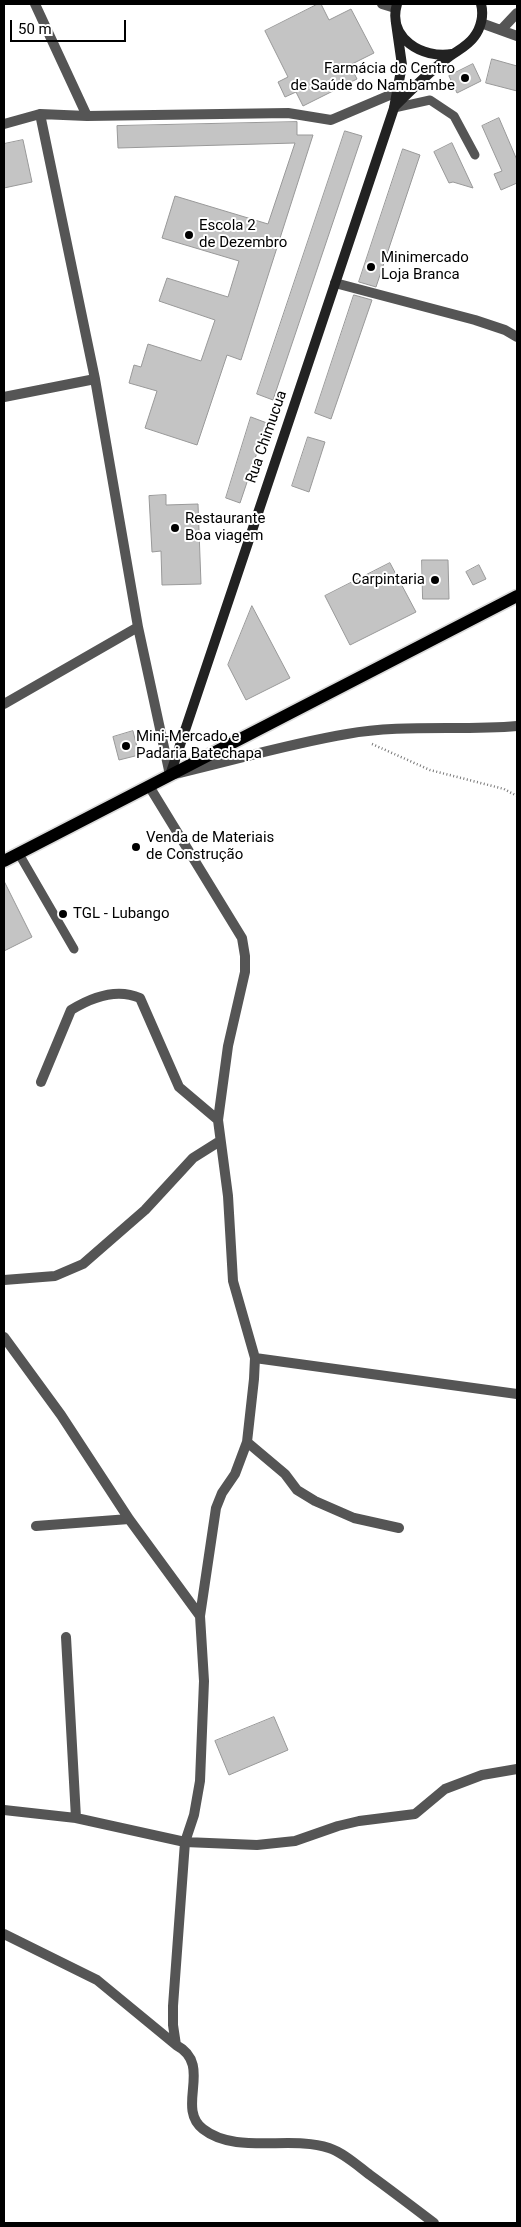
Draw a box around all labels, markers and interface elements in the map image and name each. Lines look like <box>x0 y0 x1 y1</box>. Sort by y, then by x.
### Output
scale bar <box>12 10 129 42</box>
text: 50 m <box>18 20 52 38</box>
place label: Farmácia do Centro de Saúde do Nambambe <box>291 60 455 95</box>
marker: Farmácia do Centro de Saúde do Nambambe <box>459 72 471 84</box>
place label: Escola 2 de Dezembro <box>199 217 287 252</box>
marker: Escola 2 de Dezembro <box>183 229 195 241</box>
place label: Minimercado Loja Branca <box>381 249 469 284</box>
marker: Minimercado Loja Branca <box>365 261 377 273</box>
street label: Rua Chimucua <box>243 388 291 486</box>
place label: Restaurante Boa viagem <box>185 510 265 545</box>
marker: Restaurante Boa viagem <box>169 522 181 534</box>
place label: Carpintaria <box>352 571 425 589</box>
marker: Carpintaria <box>429 574 441 586</box>
place label: Mini-Mercado e Padaria Batechapa <box>136 728 262 763</box>
marker: Mini-Mercado e Padaria Batechapa <box>120 740 132 752</box>
place label: Venda de Materiais de Construção <box>146 829 274 864</box>
marker: Venda de Materiais de Construção <box>130 841 142 853</box>
place label: TGL - Lubango <box>73 905 169 923</box>
marker: TGL - Lubango <box>57 908 69 920</box>

